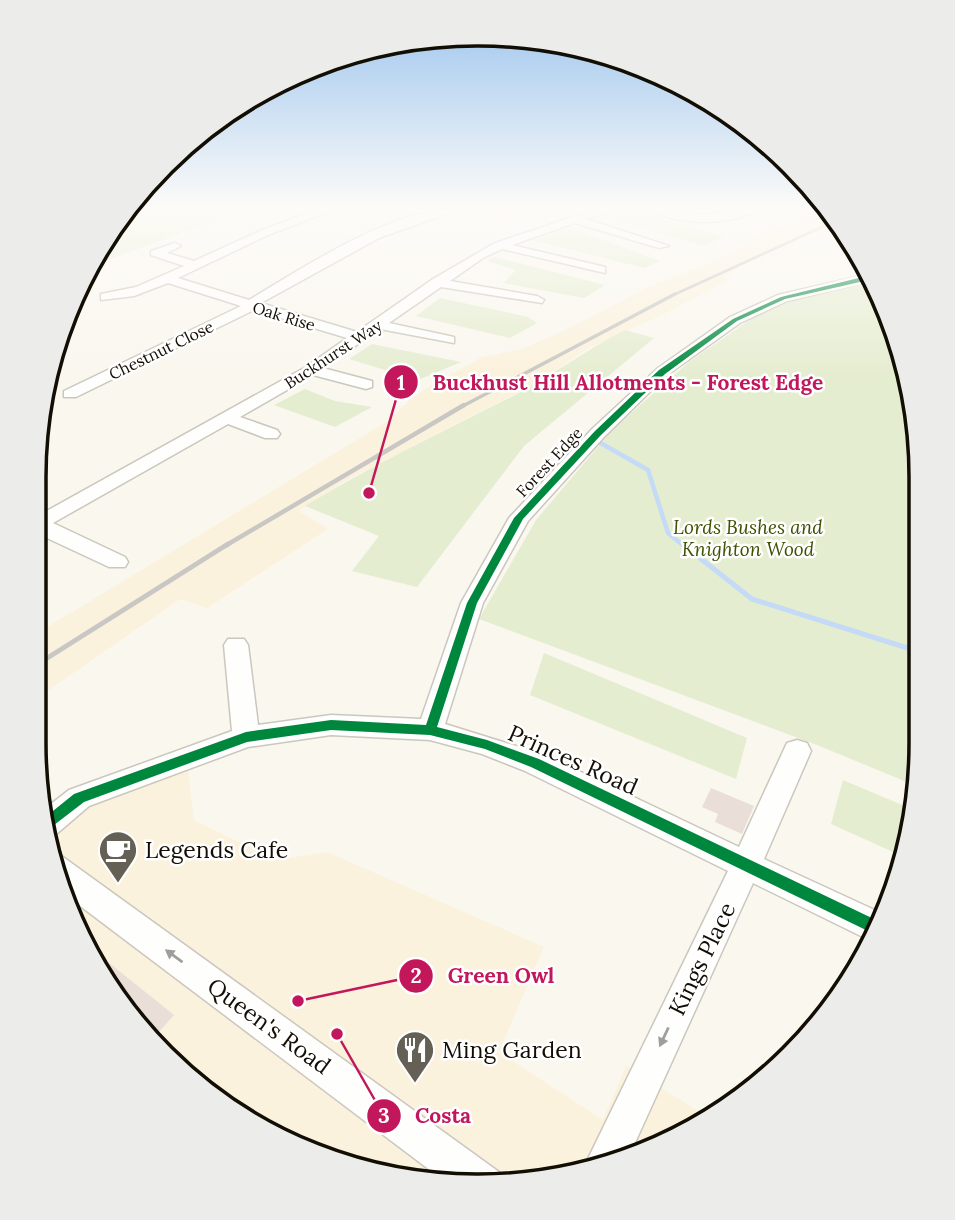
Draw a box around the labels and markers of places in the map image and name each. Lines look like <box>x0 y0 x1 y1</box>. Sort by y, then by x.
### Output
callout: Buckhust Hill Allotments - Forest Edge <box>384 361 838 403</box>
cafe icon: Legends Cafe <box>97 829 139 884</box>
place label: Legends Cafe <box>145 835 288 864</box>
callout: Green Owl <box>398 955 568 997</box>
restaurant icon: Ming Garden <box>394 1029 436 1084</box>
place label: Ming Garden <box>442 1035 582 1064</box>
callout: Costa <box>366 1095 485 1137</box>

